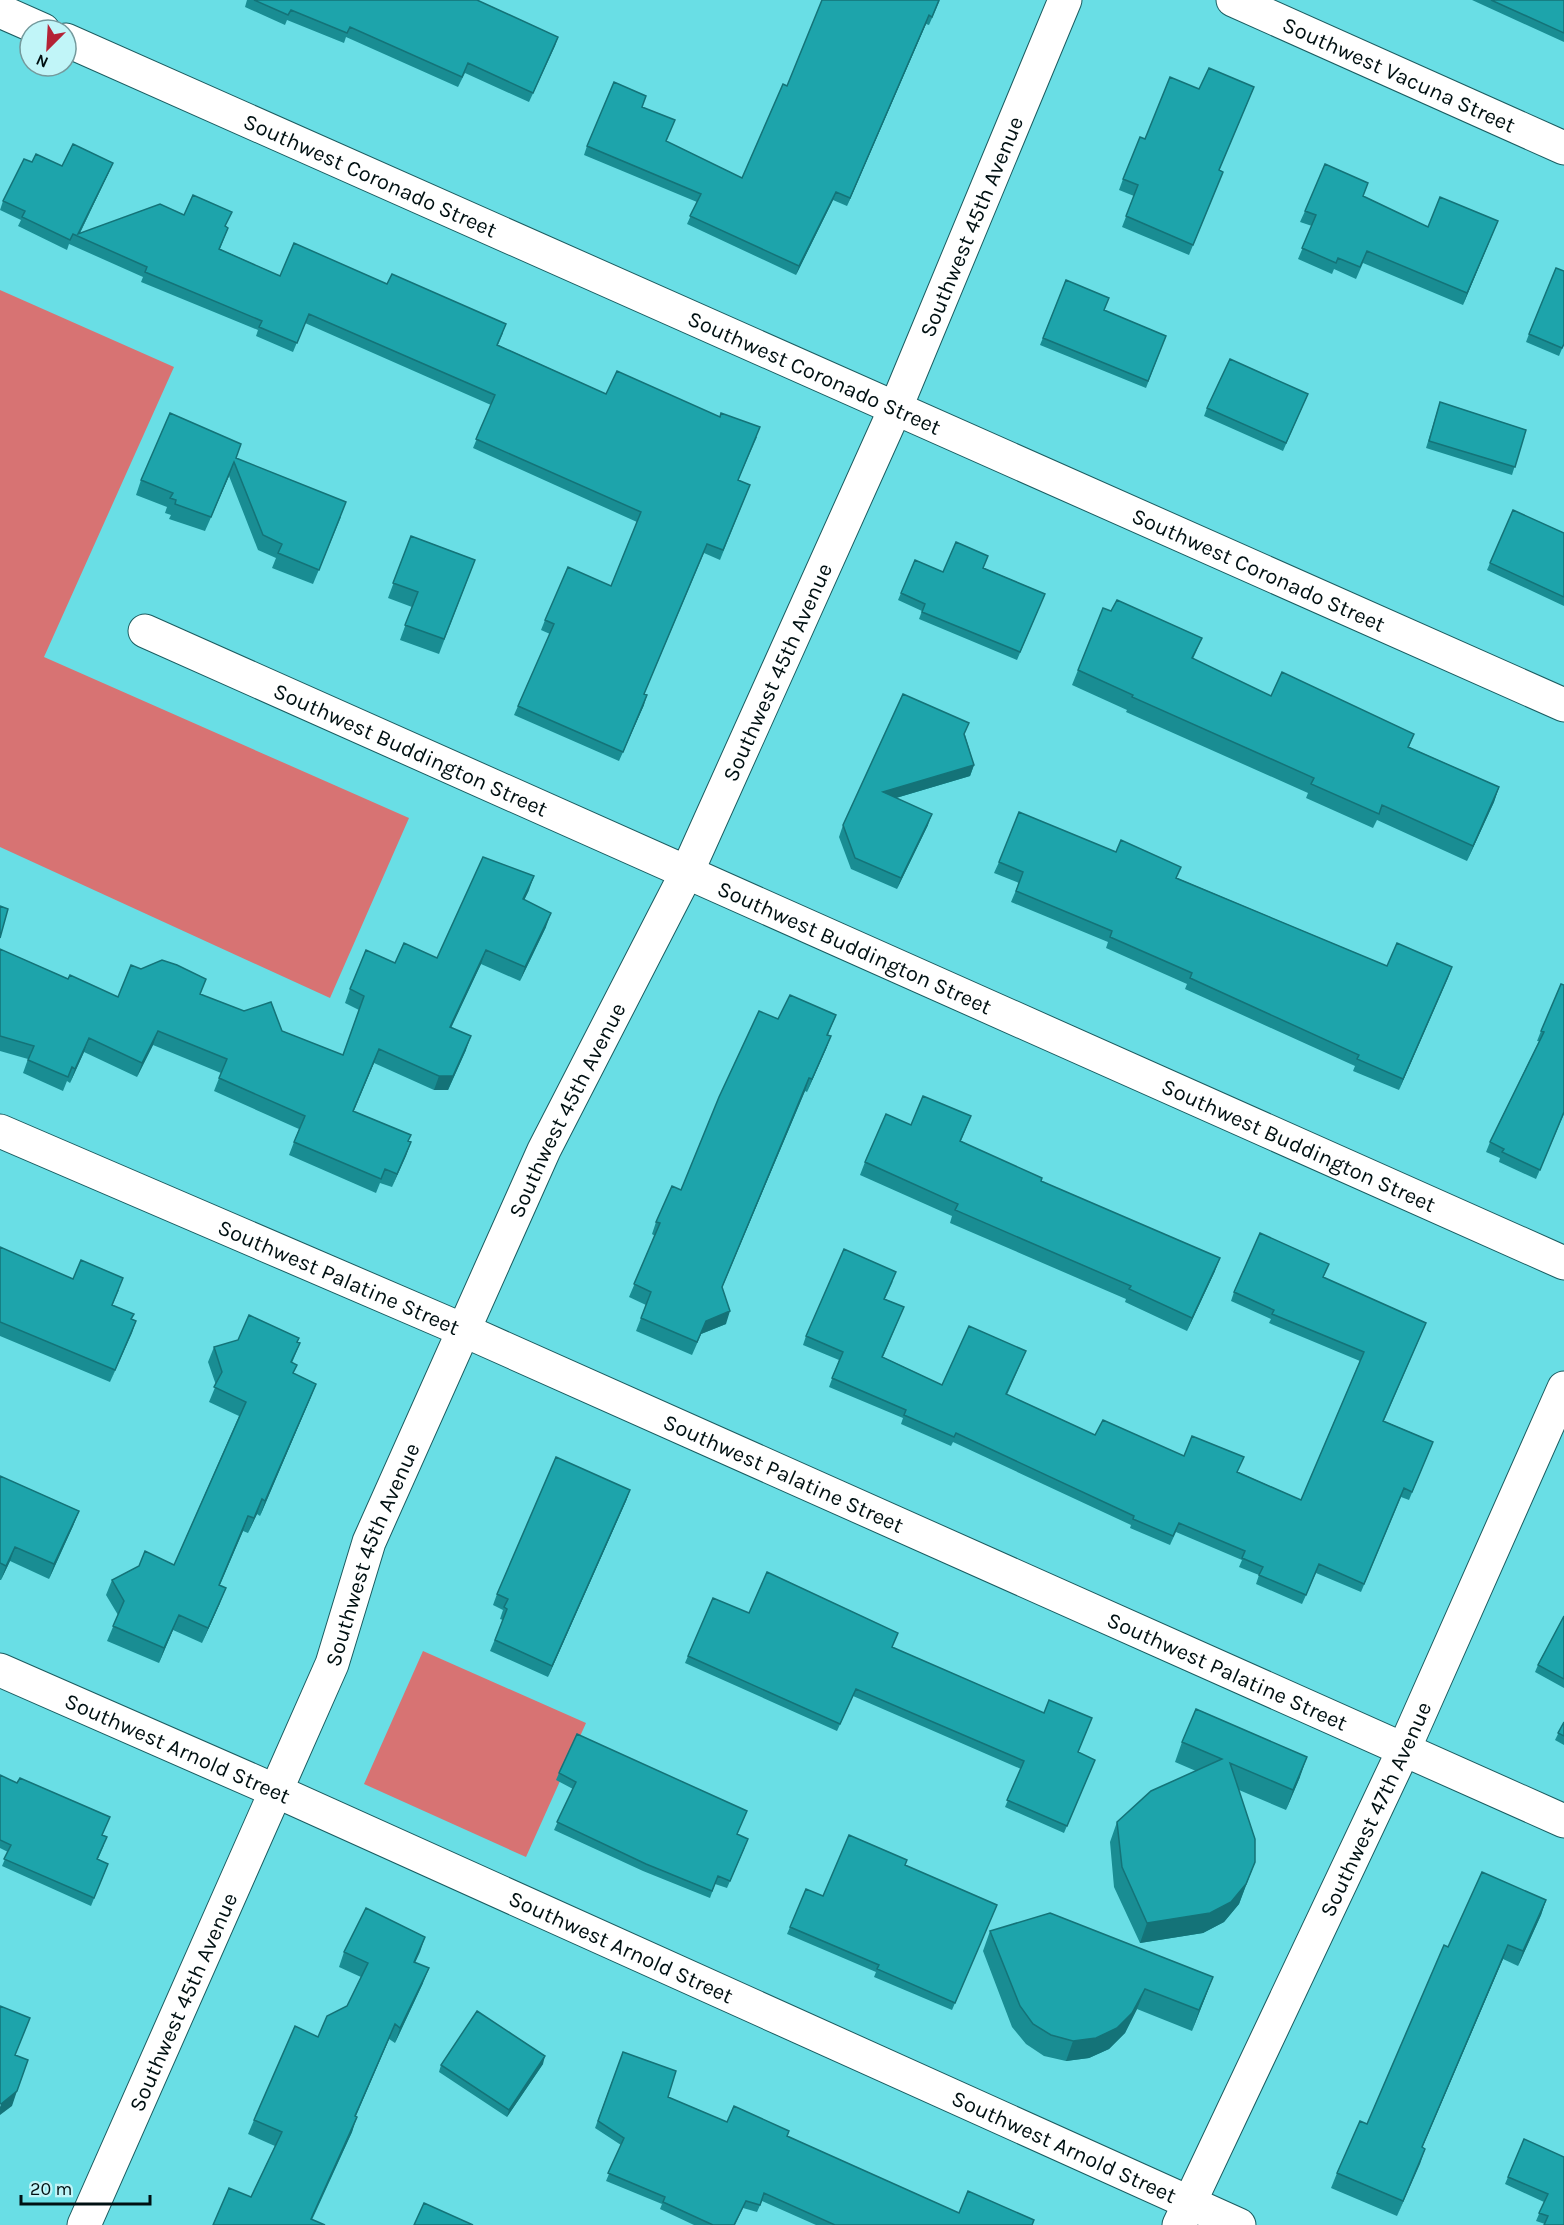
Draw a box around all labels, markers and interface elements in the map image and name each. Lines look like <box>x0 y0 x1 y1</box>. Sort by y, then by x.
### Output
street label: Southwest Vacuna Street <box>1278 12 1519 139</box>
north arrow <box>18 18 78 78</box>
text: N <box>33 50 51 72</box>
street label: Southwest Coronado Street <box>239 109 501 244</box>
street label: Southwest 45th Avenue <box>915 113 1029 341</box>
street label: Southwest Coronado Street <box>684 306 945 441</box>
street label: Southwest Coronado Street <box>1128 503 1389 638</box>
street label: Southwest 45th Avenue <box>717 559 838 786</box>
street label: Southwest Buddington Street <box>269 678 551 823</box>
street label: Southwest Buddington Street <box>713 876 995 1020</box>
street label: Southwest 45th Avenue <box>504 999 632 1222</box>
street label: Southwest Buddington Street <box>1157 1073 1439 1218</box>
street label: Southwest Palatine Street <box>214 1214 463 1341</box>
street label: Southwest Palatine Street <box>659 1409 907 1539</box>
street label: Southwest 45th Avenue <box>320 1439 426 1670</box>
street label: Southwest Palatine Street <box>1103 1607 1351 1737</box>
street label: Southwest Arnold Street <box>61 1688 294 1810</box>
street label: Southwest 47th Avenue <box>1315 1698 1437 1921</box>
street label: Southwest Arnold Street <box>505 1886 737 2009</box>
street label: Southwest 45th Avenue <box>124 1889 243 2116</box>
street label: Southwest Arnold Street <box>948 2085 1180 2209</box>
scale bar <box>21 2168 150 2206</box>
text: 20 m <box>30 2178 72 2200</box>

